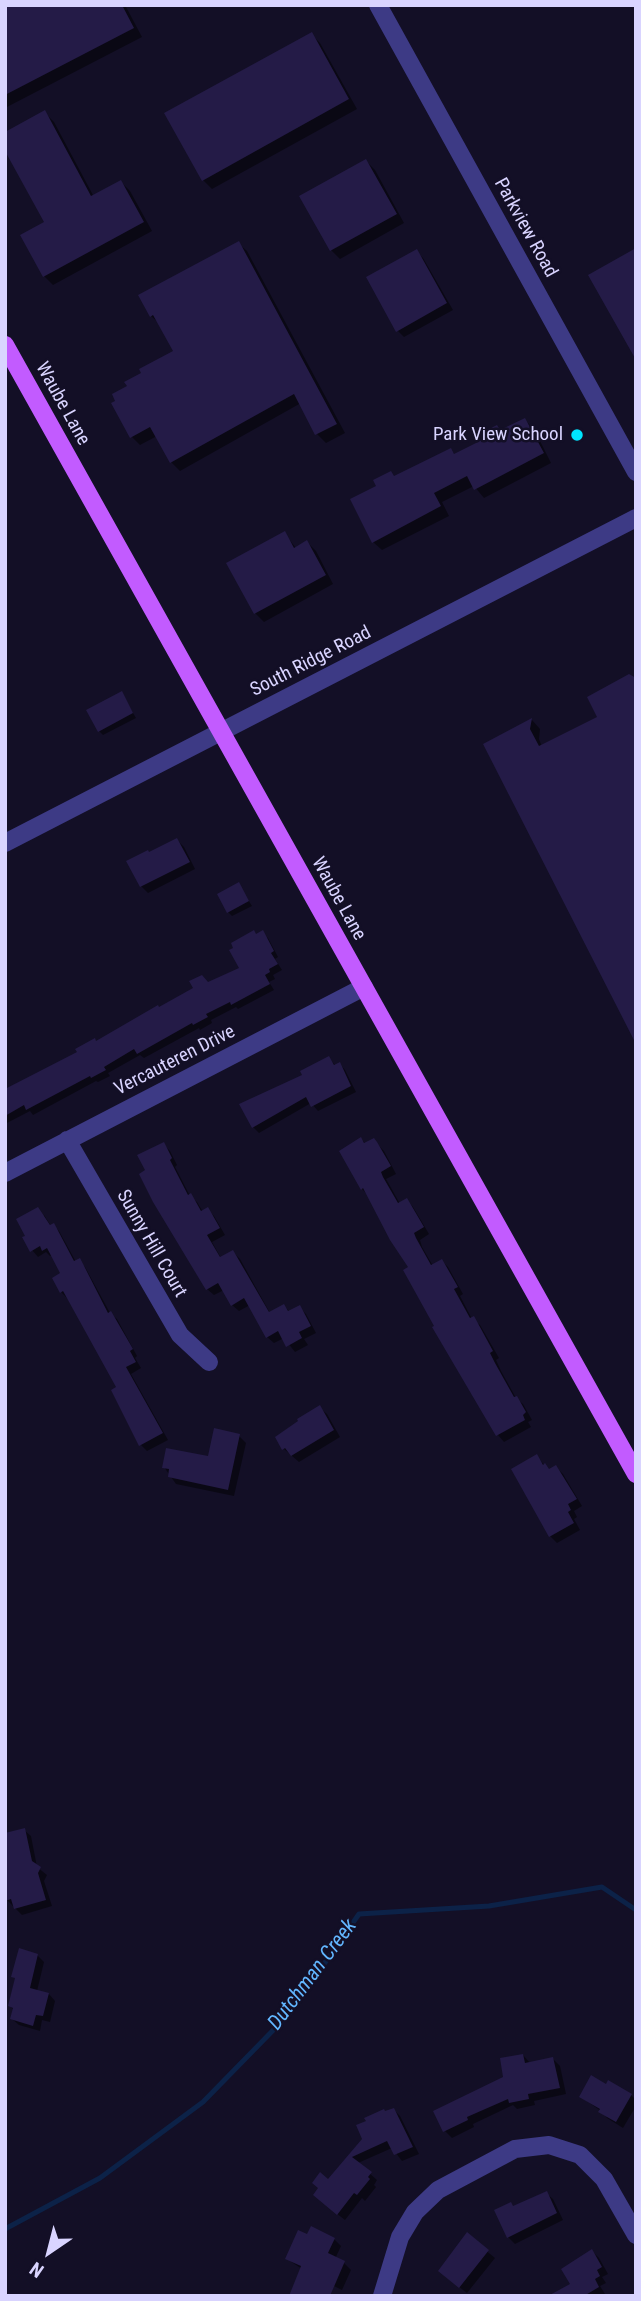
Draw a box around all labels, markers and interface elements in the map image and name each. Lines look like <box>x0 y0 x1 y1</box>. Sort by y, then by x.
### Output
street label: Parkview Road <box>488 174 562 282</box>
street label: Waube Lane <box>30 359 94 449</box>
place label: Park View School <box>433 424 563 446</box>
marker: Park View School <box>569 427 585 443</box>
street label: South Ridge Road <box>247 622 375 702</box>
street label: Waube Lane <box>306 854 370 944</box>
street label: Vercauteren Drive <box>111 1021 239 1101</box>
street label: Sunny Hill Court <box>111 1186 191 1302</box>
water label: Dutchman Creek <box>263 1915 363 2035</box>
north arrow <box>14 2217 84 2287</box>
text: N <box>25 2257 48 2282</box>

